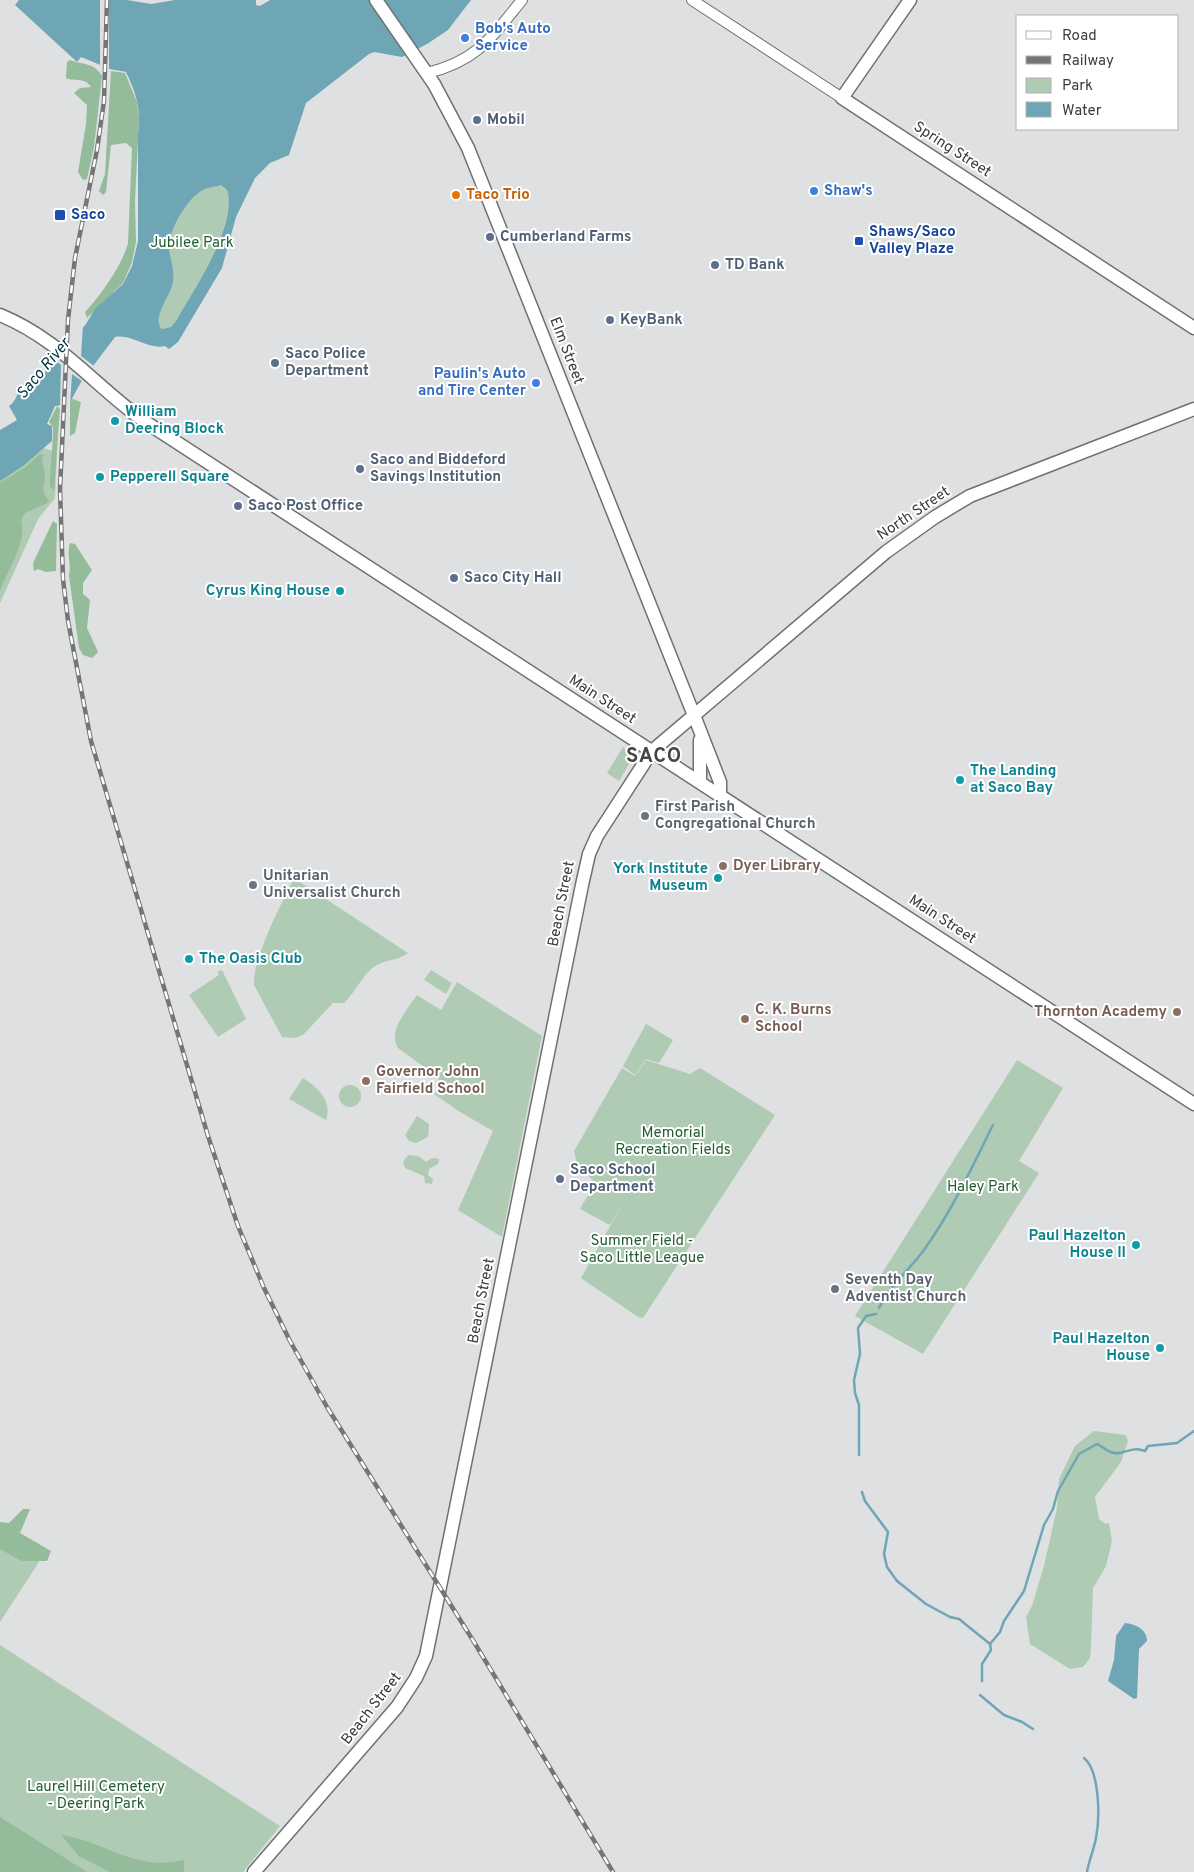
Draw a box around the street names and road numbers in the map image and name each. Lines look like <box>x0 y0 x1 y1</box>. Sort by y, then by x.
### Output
street label: Spring Street <box>910 118 994 182</box>
street label: Elm Street <box>545 315 587 387</box>
street label: North Street <box>874 483 954 545</box>
street label: Main Street <box>565 671 639 729</box>
street label: Beach Street <box>544 860 580 948</box>
street label: Main Street <box>905 891 979 949</box>
street label: Beach Street <box>464 1257 500 1345</box>
street label: Beach Street <box>338 1669 406 1749</box>

